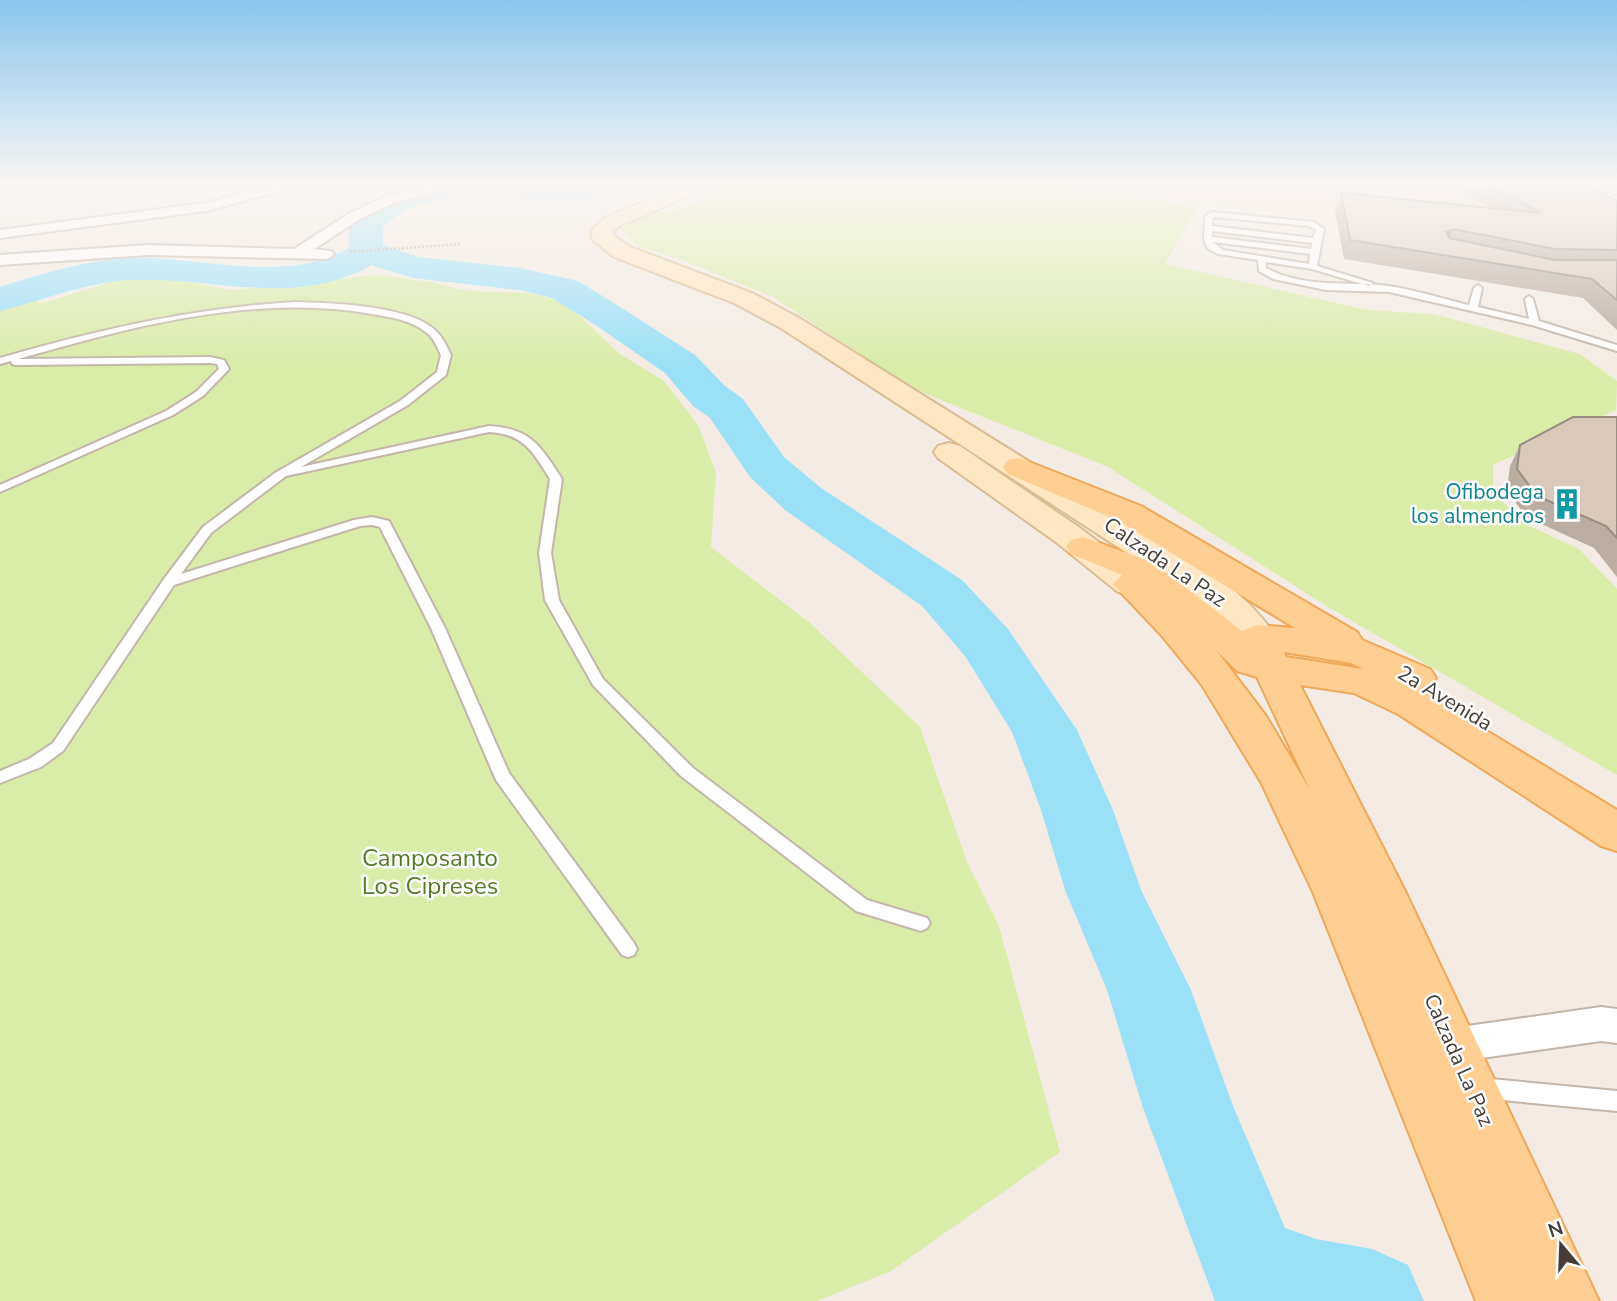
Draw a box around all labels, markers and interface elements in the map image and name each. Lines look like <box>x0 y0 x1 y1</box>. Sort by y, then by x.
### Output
place label: Ofibodega los almendros <box>1411 478 1544 530</box>
building icon: Ofibodega los almendros <box>1550 487 1584 521</box>
street label: Calzada La Paz <box>1098 511 1232 614</box>
street label: 2a Avenida <box>1392 659 1498 737</box>
park label: Camposanto Los Cipreses <box>362 842 498 902</box>
street label: Calzada La Paz <box>1417 989 1501 1131</box>
north arrow <box>1526 1210 1596 1280</box>
text: N <box>1545 1215 1567 1244</box>

